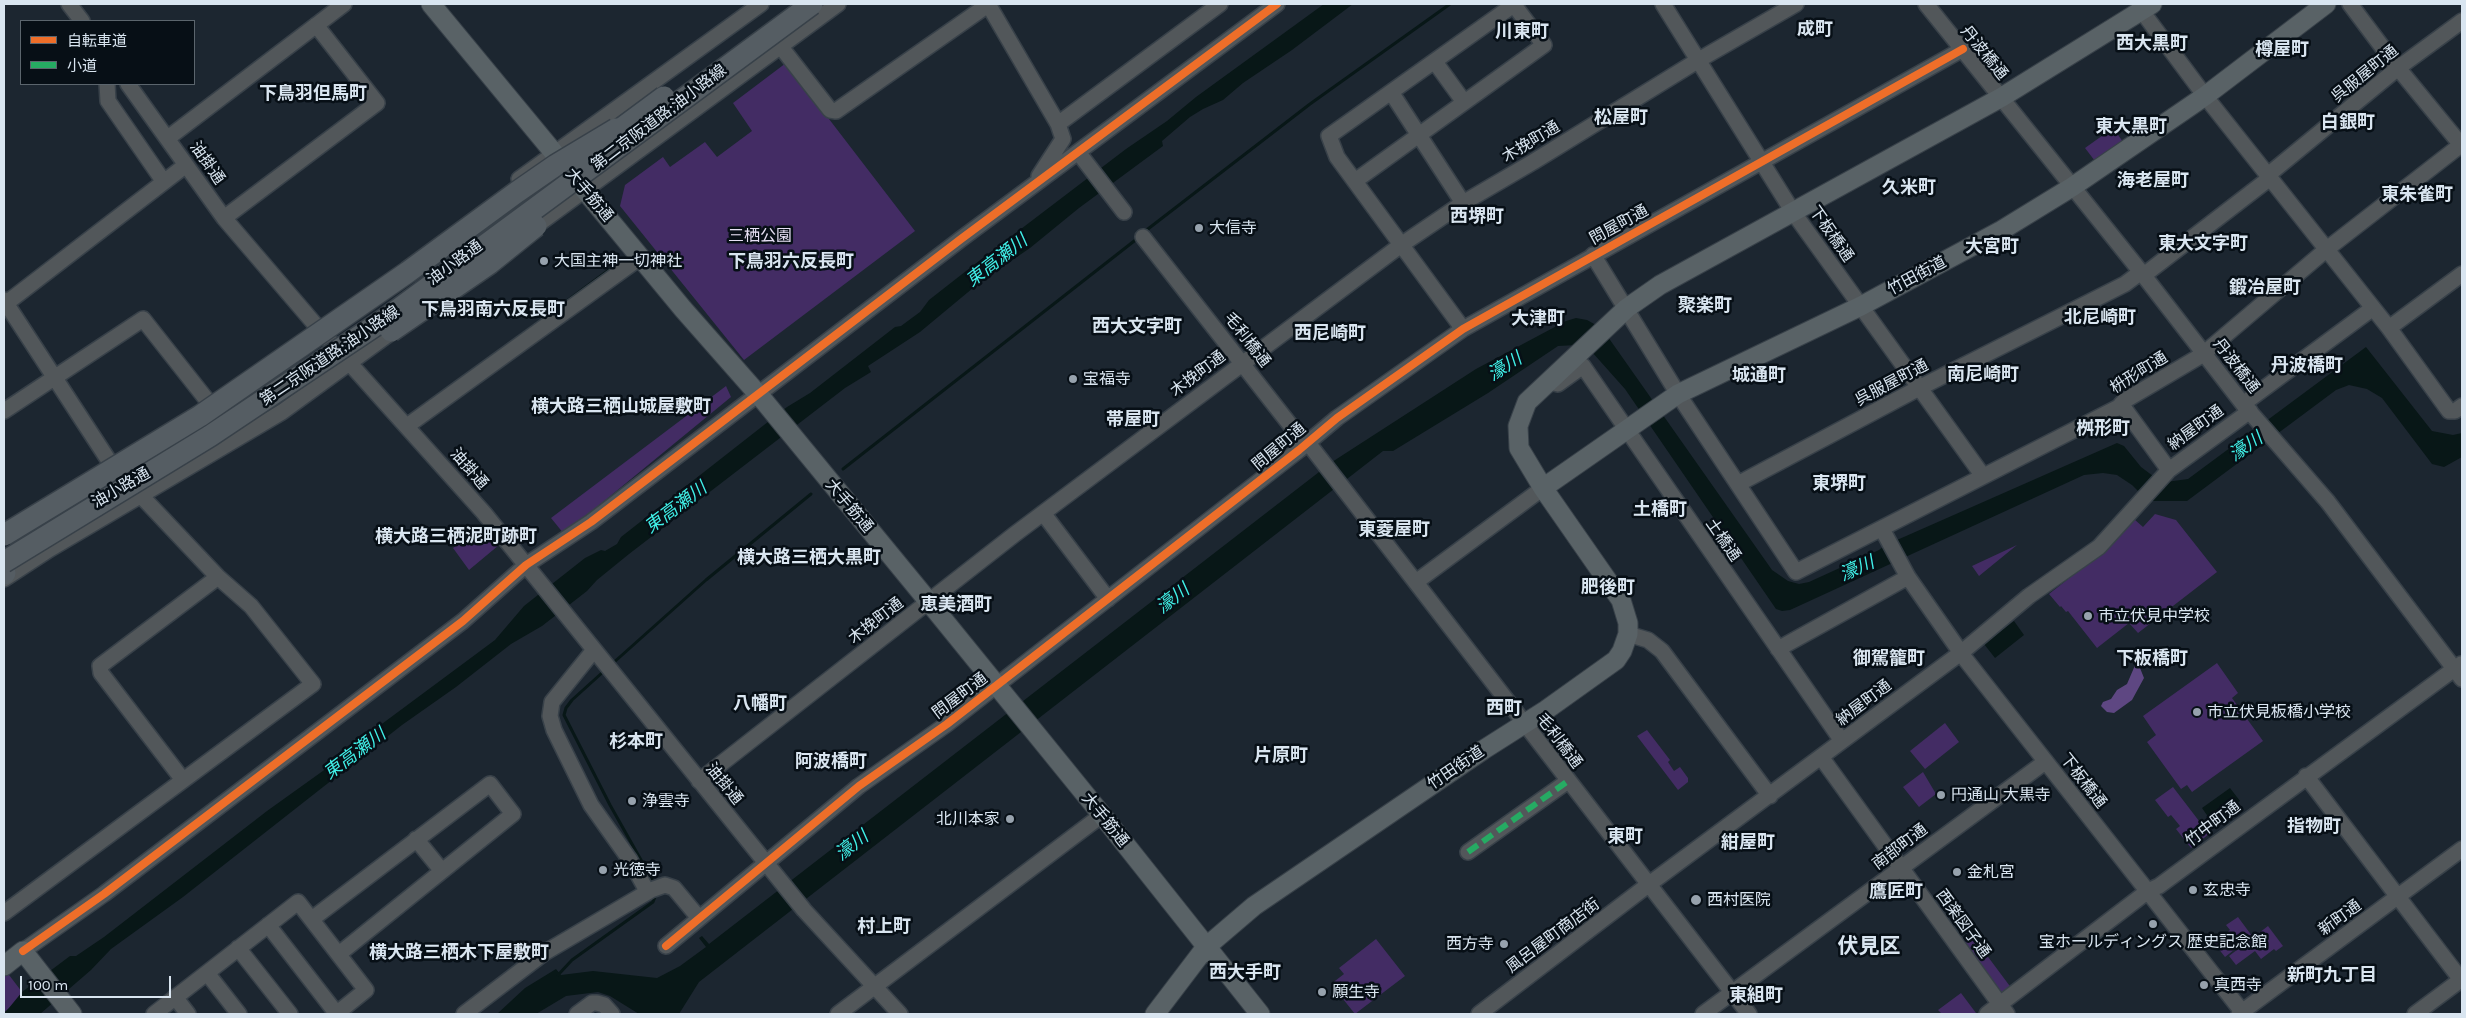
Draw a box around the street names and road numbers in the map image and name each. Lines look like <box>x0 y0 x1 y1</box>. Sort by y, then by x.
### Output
street label: 丹波橋通 <box>1956 22 2012 84</box>
street label: 呉服屋町通 <box>2328 41 2402 107</box>
street label: 第二京阪道路;油小路線 <box>588 61 730 175</box>
street label: 木挽町通 <box>1499 117 1563 167</box>
street label: 油掛通 <box>185 138 229 188</box>
street label: 大手筋通 <box>561 164 617 226</box>
street label: 問屋町通 <box>1586 201 1652 249</box>
street label: 下板橋通 <box>1805 202 1857 266</box>
street label: 油小路通 <box>423 236 487 290</box>
street label: 竹田街道 <box>1884 253 1950 299</box>
street label: 第二京阪道路;油小路線 <box>257 302 403 410</box>
street label: 毛利橋通 <box>1220 309 1274 371</box>
street label: 丹波橋通 <box>2209 335 2263 397</box>
street label: 木挽町通 <box>1167 347 1229 401</box>
street label: 枡形町通 <box>2107 348 2171 398</box>
street label: 呉服屋町通 <box>1852 356 1932 410</box>
street label: 納屋町通 <box>2164 401 2228 455</box>
street label: 問屋町通 <box>1248 419 1310 475</box>
street label: 油掛通 <box>446 445 492 493</box>
street label: 油小路通 <box>88 464 154 512</box>
street label: 大手筋通 <box>821 475 877 537</box>
street label: 土橋通 <box>1701 515 1745 565</box>
street label: 木挽町通 <box>845 594 907 648</box>
street label: 問屋町通 <box>929 669 991 723</box>
street label: 納屋町通 <box>1833 676 1895 730</box>
street label: 毛利橋通 <box>1532 710 1586 772</box>
street label: 竹田街道 <box>1424 742 1488 794</box>
street label: 下板橋通 <box>2056 750 2110 812</box>
street label: 油掛通 <box>701 759 747 809</box>
street label: 大手筋通 <box>1077 789 1133 851</box>
street label: 竹中町通 <box>2182 797 2244 851</box>
street label: 南部町通 <box>1869 820 1931 874</box>
street label: 西楽図子通 <box>1932 886 1994 962</box>
street label: 風呂屋町商店街 <box>1502 895 1604 977</box>
street label: 新町通 <box>2315 896 2365 940</box>

